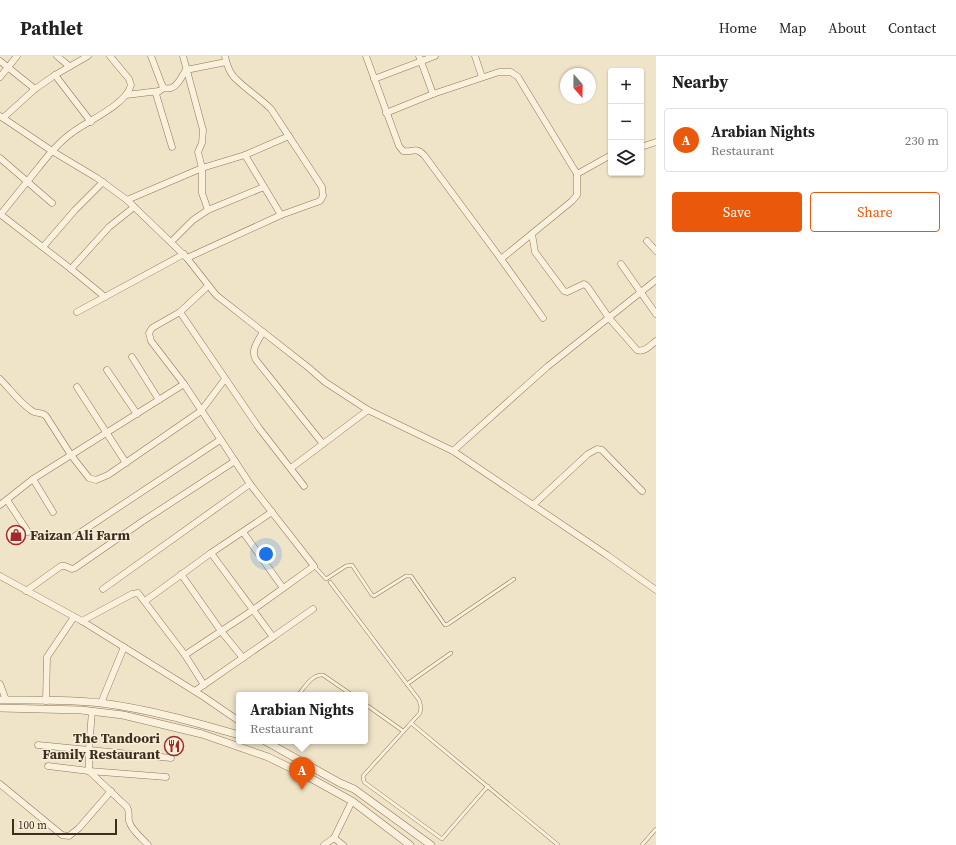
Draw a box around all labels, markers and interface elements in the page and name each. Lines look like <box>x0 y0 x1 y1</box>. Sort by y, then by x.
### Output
text: Pathlet <box>20 15 83 41</box>
text: Home <box>719 18 757 38</box>
text: Map <box>779 18 806 38</box>
text: About <box>828 18 866 38</box>
text: Contact <box>888 18 936 38</box>
north arrow <box>560 68 596 104</box>
map controls <box>608 68 644 176</box>
button: + <box>608 68 644 104</box>
text: Nearby <box>672 70 728 94</box>
button: − <box>608 104 644 140</box>
text: Arabian Nights <box>711 121 815 142</box>
text: A <box>682 132 690 149</box>
text: 230 m <box>905 132 939 149</box>
button: layers <box>608 140 644 176</box>
text: Restaurant <box>711 142 774 159</box>
button: Save <box>672 192 802 232</box>
button: Share <box>810 192 940 232</box>
shop icon: Faizan Ali Farm <box>5 524 27 546</box>
place label: Faizan Ali Farm <box>30 525 130 545</box>
your location <box>256 544 276 564</box>
popup <box>236 692 368 744</box>
text: Arabian Nights <box>250 699 354 720</box>
text: Restaurant <box>250 720 313 737</box>
place label: The Tandoori Family Restaurant <box>42 728 161 764</box>
restaurant icon: The Tandoori Family Restaurant <box>163 735 185 757</box>
pin: A <box>289 757 315 790</box>
scale bar <box>12 817 117 836</box>
text: 100 m <box>18 818 47 833</box>

